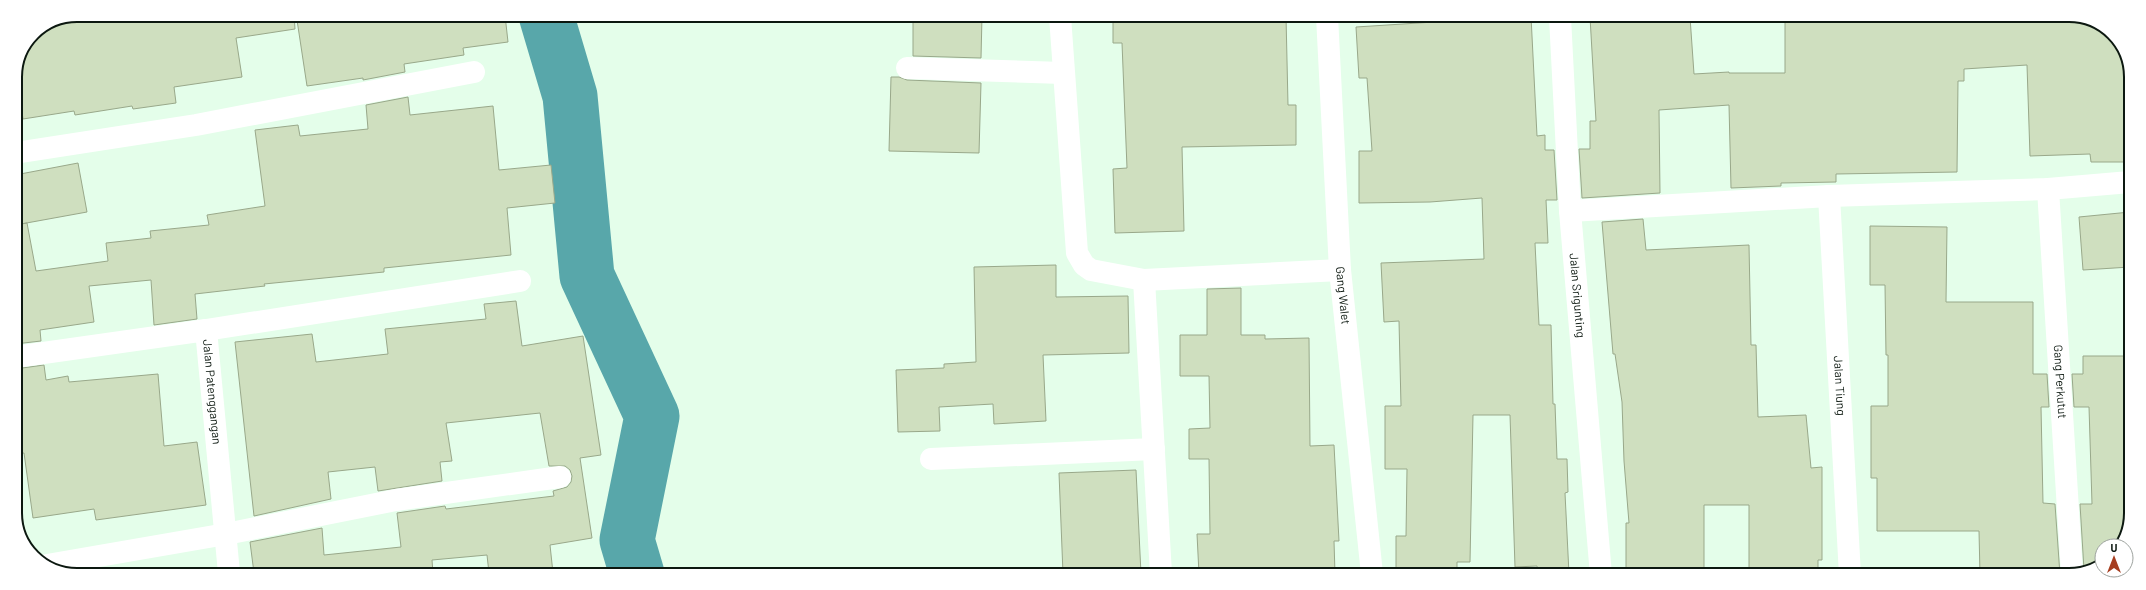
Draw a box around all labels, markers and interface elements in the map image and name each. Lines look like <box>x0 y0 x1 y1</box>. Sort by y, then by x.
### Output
street label: Jalan Srigunting <box>1568 252 1589 338</box>
street label: Gang Walet <box>1334 266 1354 325</box>
street label: Jalan Patenggangan <box>201 339 225 445</box>
street label: Gang Perkutut <box>2052 344 2070 419</box>
street label: Jalan Tiung <box>1832 355 1849 416</box>
north arrow <box>2094 538 2134 578</box>
text: U <box>2111 541 2118 554</box>

